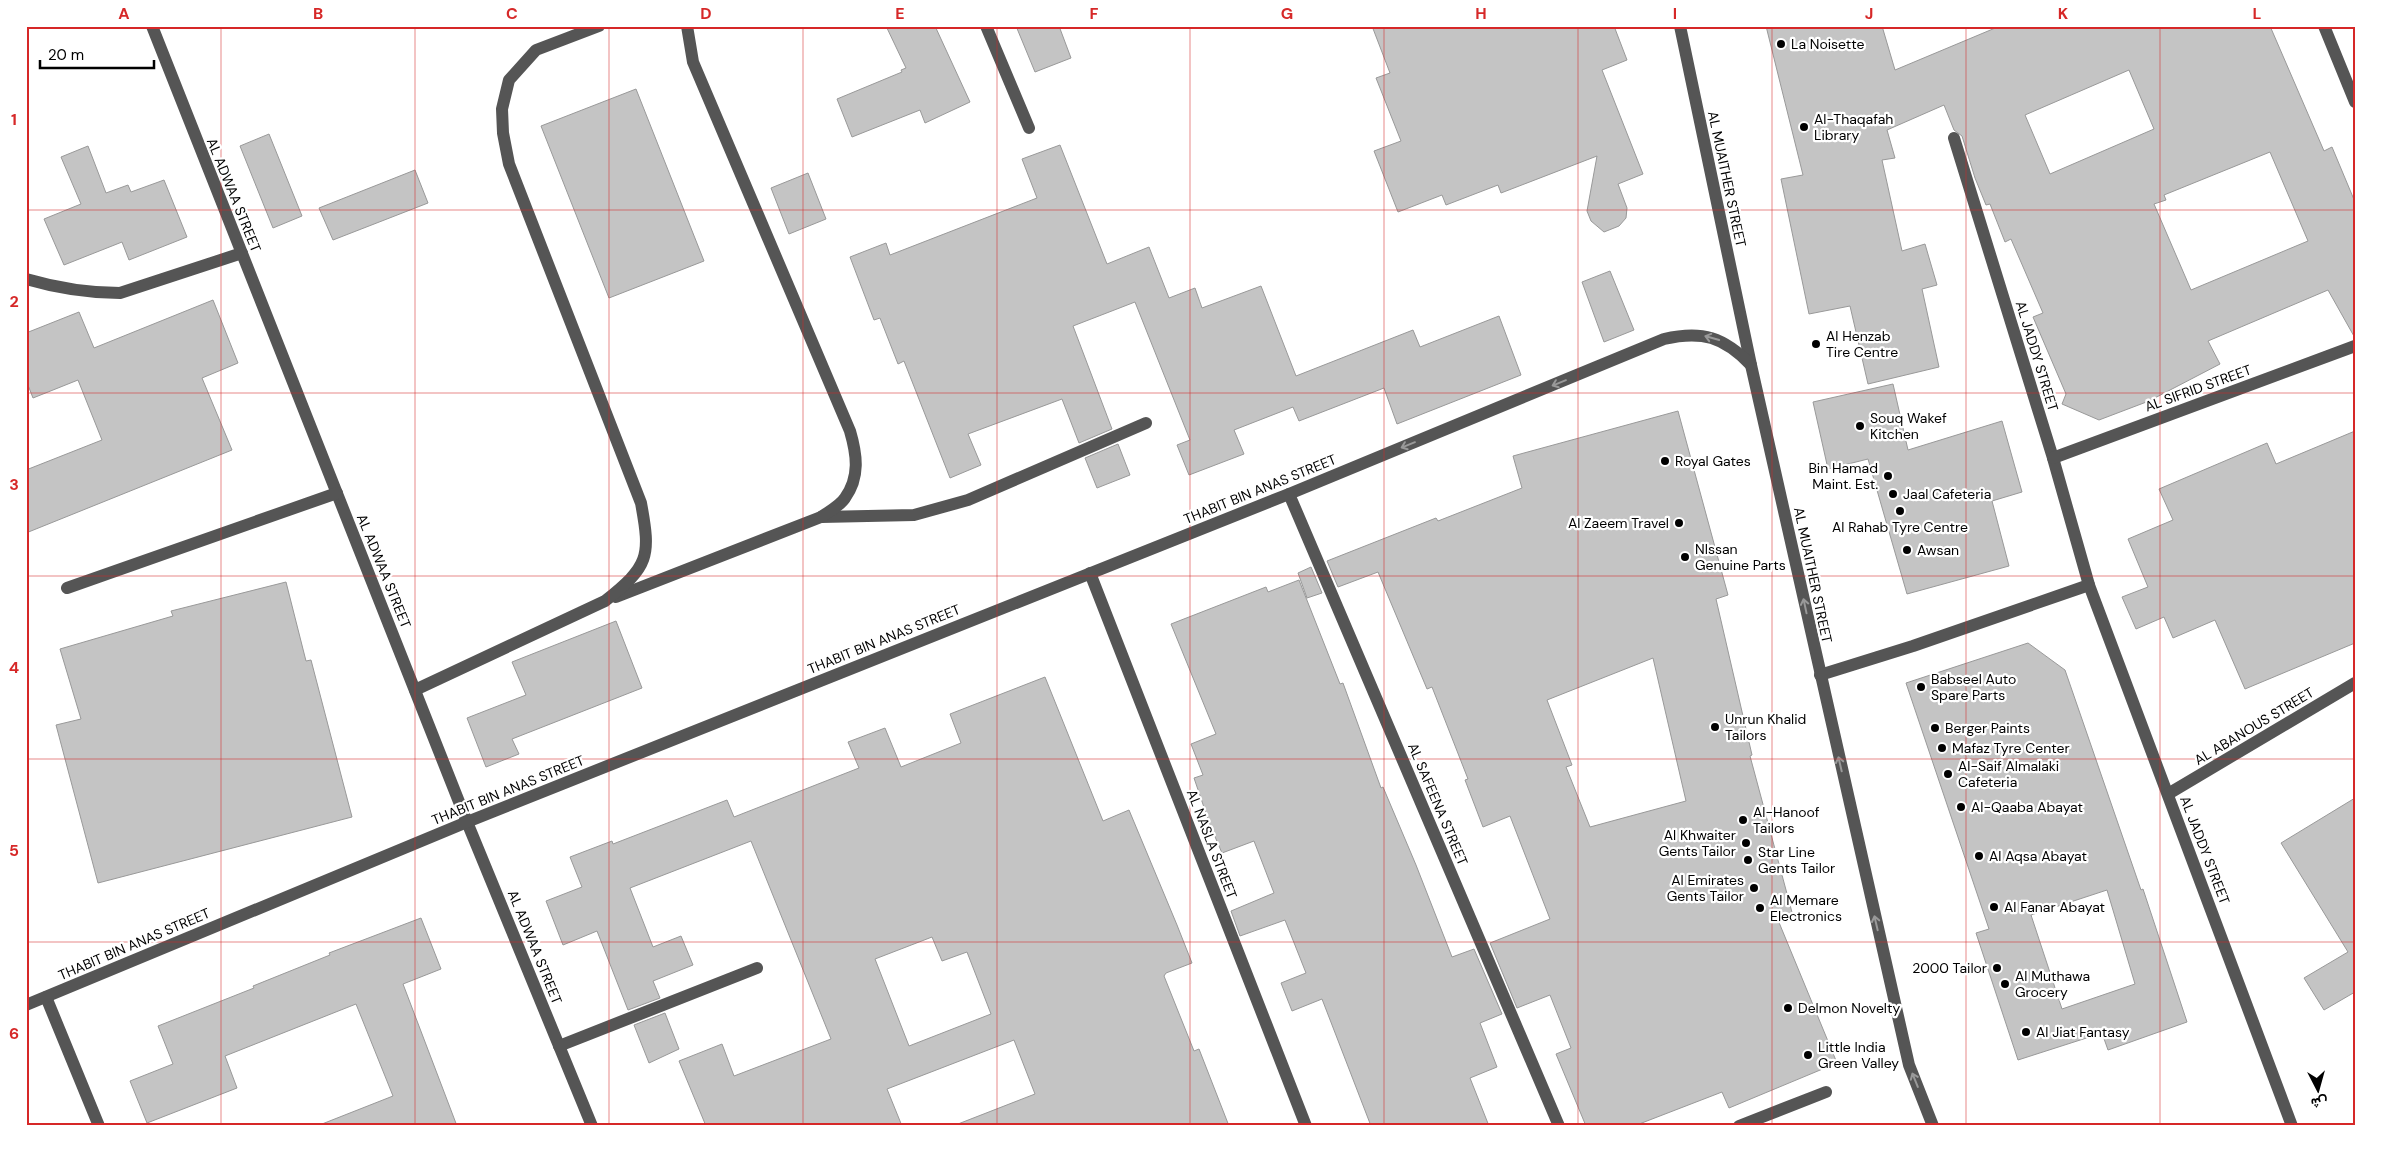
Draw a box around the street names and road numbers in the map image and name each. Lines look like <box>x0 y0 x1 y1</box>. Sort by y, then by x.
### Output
street label: AL MUAITHER STREET <box>1704 109 1750 249</box>
street label: AL ADWAA STREET <box>203 135 265 255</box>
street label: AL JADDY STREET <box>2012 299 2062 413</box>
street label: AL SIFRID STREET <box>2142 360 2254 416</box>
street label: THABIT BIN ANAS STREET <box>1181 450 1339 528</box>
street label: AL MUAITHER STREET <box>1790 505 1836 645</box>
street label: AL ADWAA STREET <box>353 511 415 631</box>
street label: THABIT BIN ANAS STREET <box>805 600 963 678</box>
street label: AL ABANOUS STREET <box>2191 683 2317 769</box>
street label: AL SAFEENA STREET <box>1404 740 1472 868</box>
street label: THABIT BIN ANAS STREET <box>429 751 587 829</box>
street label: AL NASLA STREET <box>1183 787 1241 901</box>
street label: AL JADDY STREET <box>2176 793 2234 907</box>
street label: AL ADWAA STREET <box>504 887 566 1007</box>
street label: THABIT BIN ANAS STREET <box>55 904 213 984</box>

